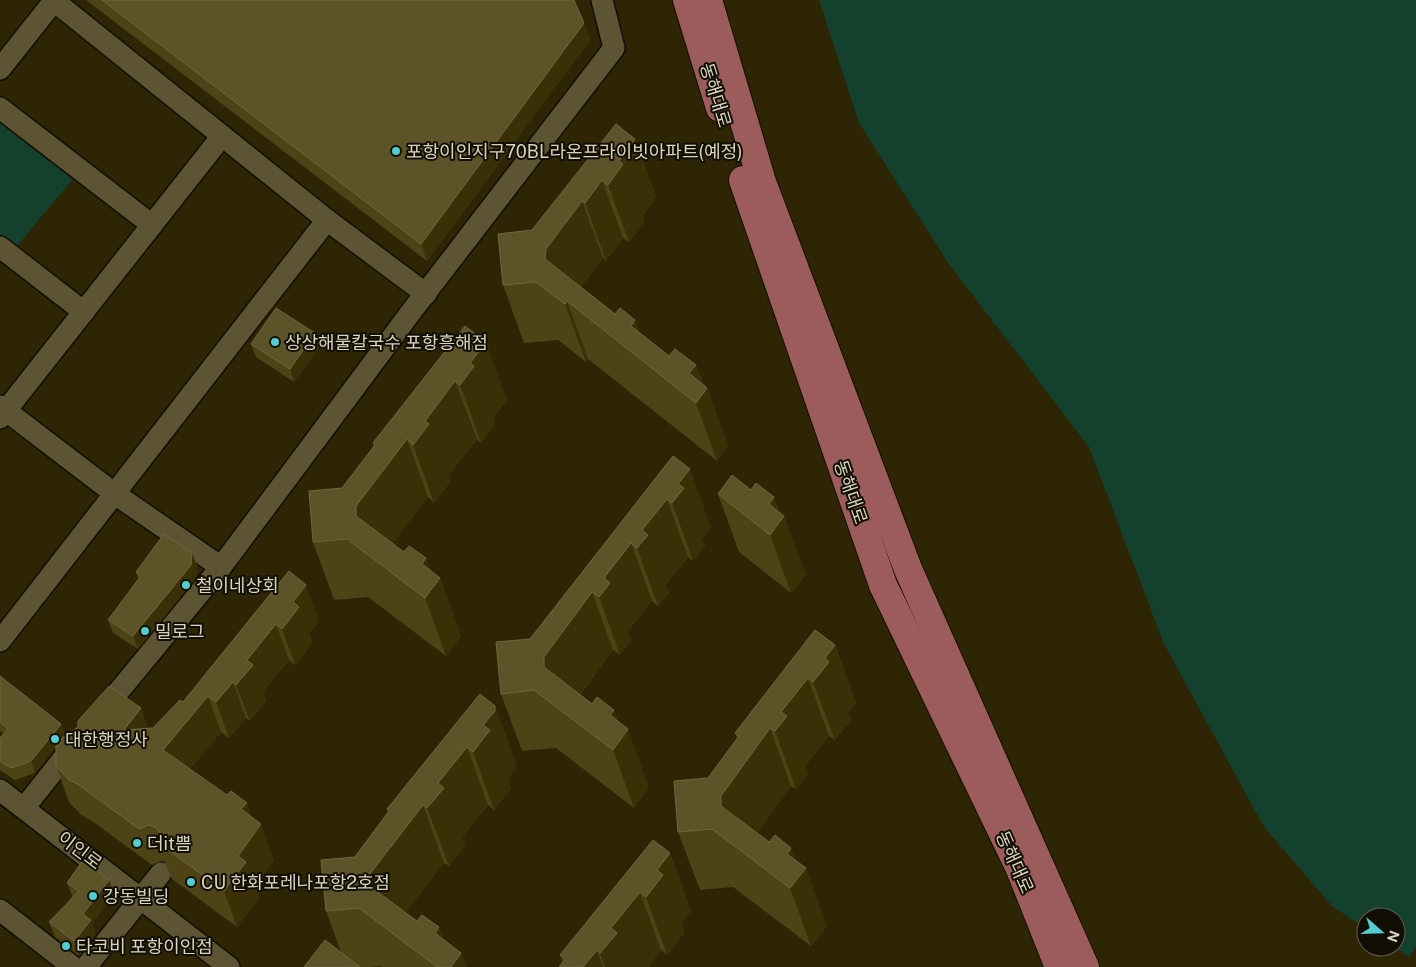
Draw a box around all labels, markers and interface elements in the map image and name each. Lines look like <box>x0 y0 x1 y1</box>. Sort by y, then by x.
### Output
street label: 동해대로 <box>696 60 736 130</box>
place label: 포항이인지구70BL라온프라이빗아파트(예정) <box>406 141 743 162</box>
marker: 포항이인지구70BL라온프라이빗아파트(예정) <box>390 145 402 157</box>
place label: 상상해물칼국수 포항흥해점 <box>285 332 488 353</box>
marker: 상상해물칼국수 포항흥해점 <box>269 336 281 348</box>
street label: 동해대로 <box>830 457 872 527</box>
place label: 철이네상회 <box>196 575 279 596</box>
marker: 철이네상회 <box>180 579 192 591</box>
place label: 밀로그 <box>155 621 205 642</box>
marker: 밀로그 <box>139 625 151 637</box>
place label: 대한행정사 <box>65 729 148 750</box>
marker: 대한행정사 <box>49 733 61 745</box>
street label: 이인로 <box>54 827 106 873</box>
street label: 동해대로 <box>992 827 1038 897</box>
place label: 더it쁨 <box>147 833 192 854</box>
marker: 더it쁨 <box>131 837 143 849</box>
place label: CU 한화포레나포항2호점 <box>201 872 390 893</box>
marker: CU 한화포레나포항2호점 <box>185 876 197 888</box>
place label: 강동빌딩 <box>103 886 169 907</box>
marker: 강동빌딩 <box>87 890 99 902</box>
north arrow <box>1356 907 1406 957</box>
text: N <box>1384 929 1403 944</box>
place label: 타코비 포항이인점 <box>76 936 213 957</box>
marker: 타코비 포항이인점 <box>60 940 72 952</box>

